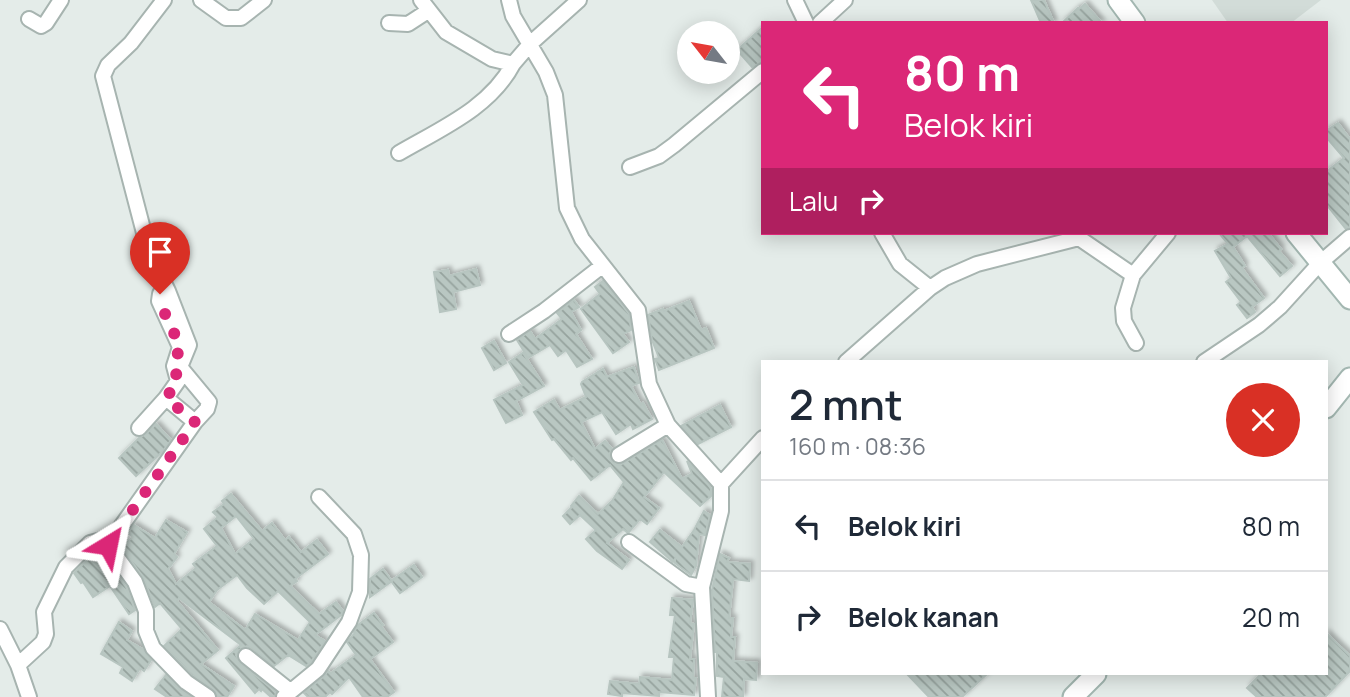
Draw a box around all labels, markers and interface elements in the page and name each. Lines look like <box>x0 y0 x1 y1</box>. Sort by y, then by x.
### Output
north arrow <box>677 21 740 84</box>
map controls <box>677 21 740 84</box>
text: 80 m <box>904 39 1020 106</box>
icon: left <box>789 49 880 140</box>
text: Belok kiri <box>904 103 1033 147</box>
icon: right <box>852 182 890 220</box>
text: Lalu <box>789 183 838 219</box>
pin <box>130 222 190 294</box>
icon: arrive <box>141 233 179 271</box>
text: 2 mnt <box>789 375 903 433</box>
button: close <box>1226 383 1300 457</box>
text: 160 m · 08:36 <box>789 430 926 462</box>
icon: left <box>789 507 827 545</box>
position arrow <box>71 508 145 582</box>
text: Belok kiri <box>848 508 962 544</box>
text: 80 m <box>1242 508 1300 544</box>
icon: right <box>789 598 827 636</box>
text: Belok kanan <box>848 599 999 635</box>
text: 20 m <box>1242 599 1300 635</box>

